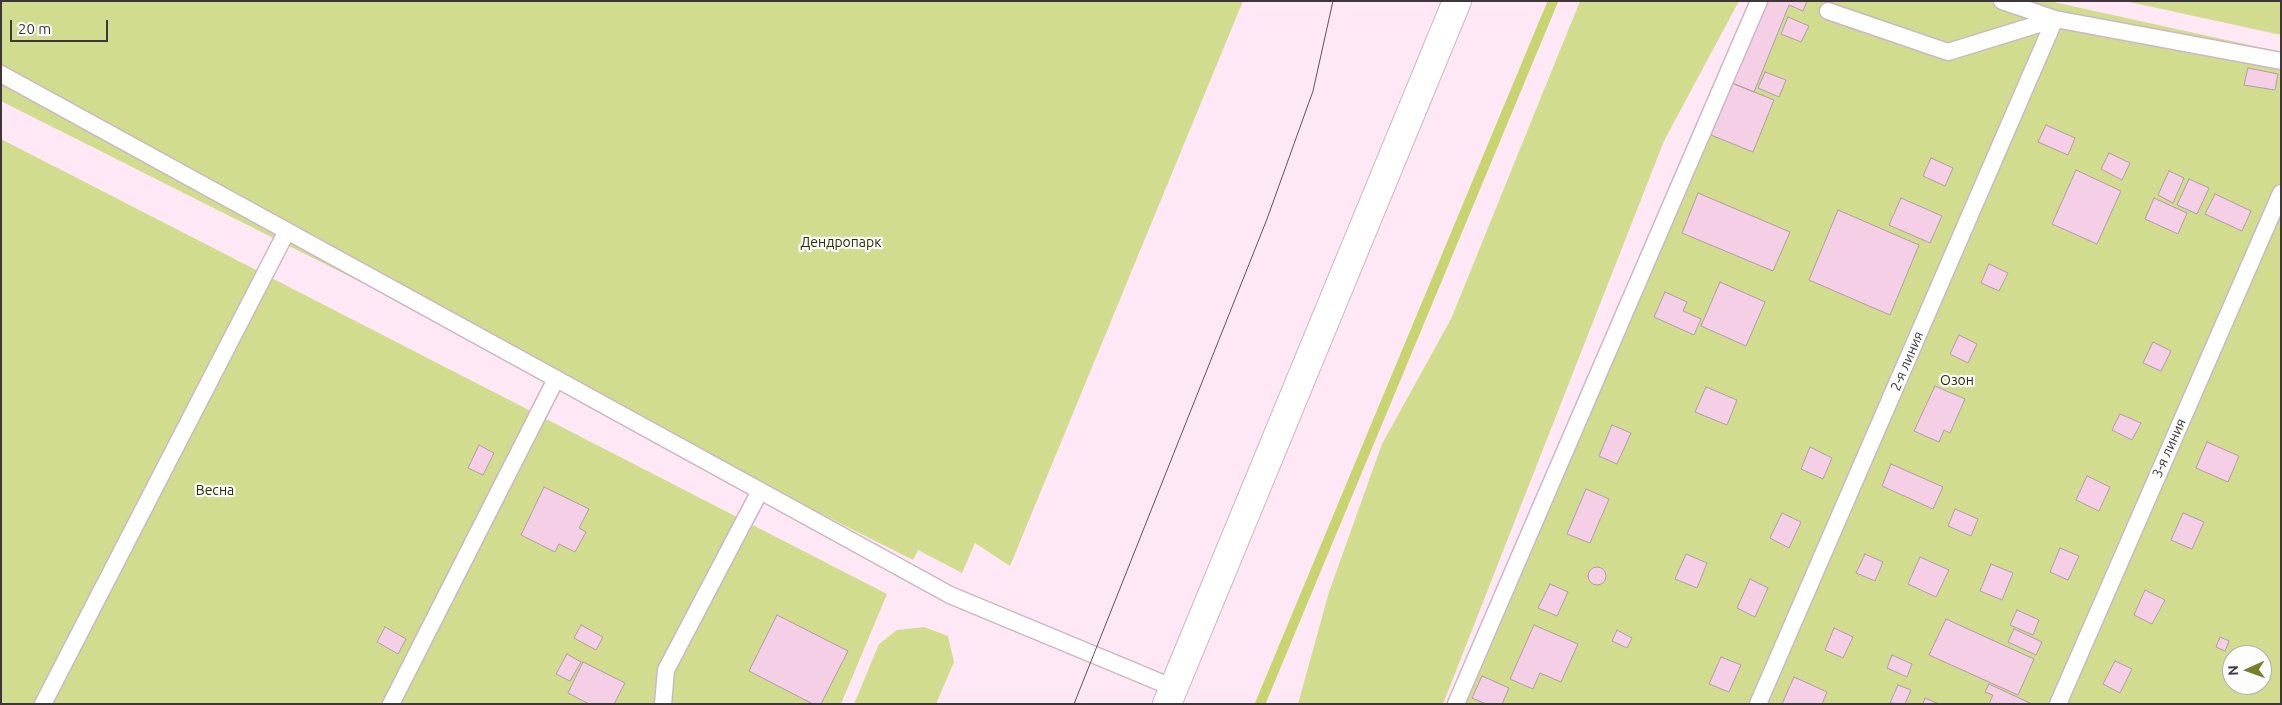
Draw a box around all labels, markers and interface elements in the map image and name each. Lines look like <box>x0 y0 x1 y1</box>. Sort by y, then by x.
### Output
scale bar <box>12 10 110 42</box>
text: 20 m <box>18 20 51 37</box>
park label: Дендропарк <box>801 234 881 250</box>
street label: 2-я линия <box>1887 329 1927 393</box>
park label: Озон <box>1940 372 1974 388</box>
street label: 3-я линия <box>2148 416 2190 480</box>
park label: Весна <box>196 482 234 498</box>
north arrow <box>2222 645 2272 695</box>
text: N <box>2225 665 2241 676</box>

